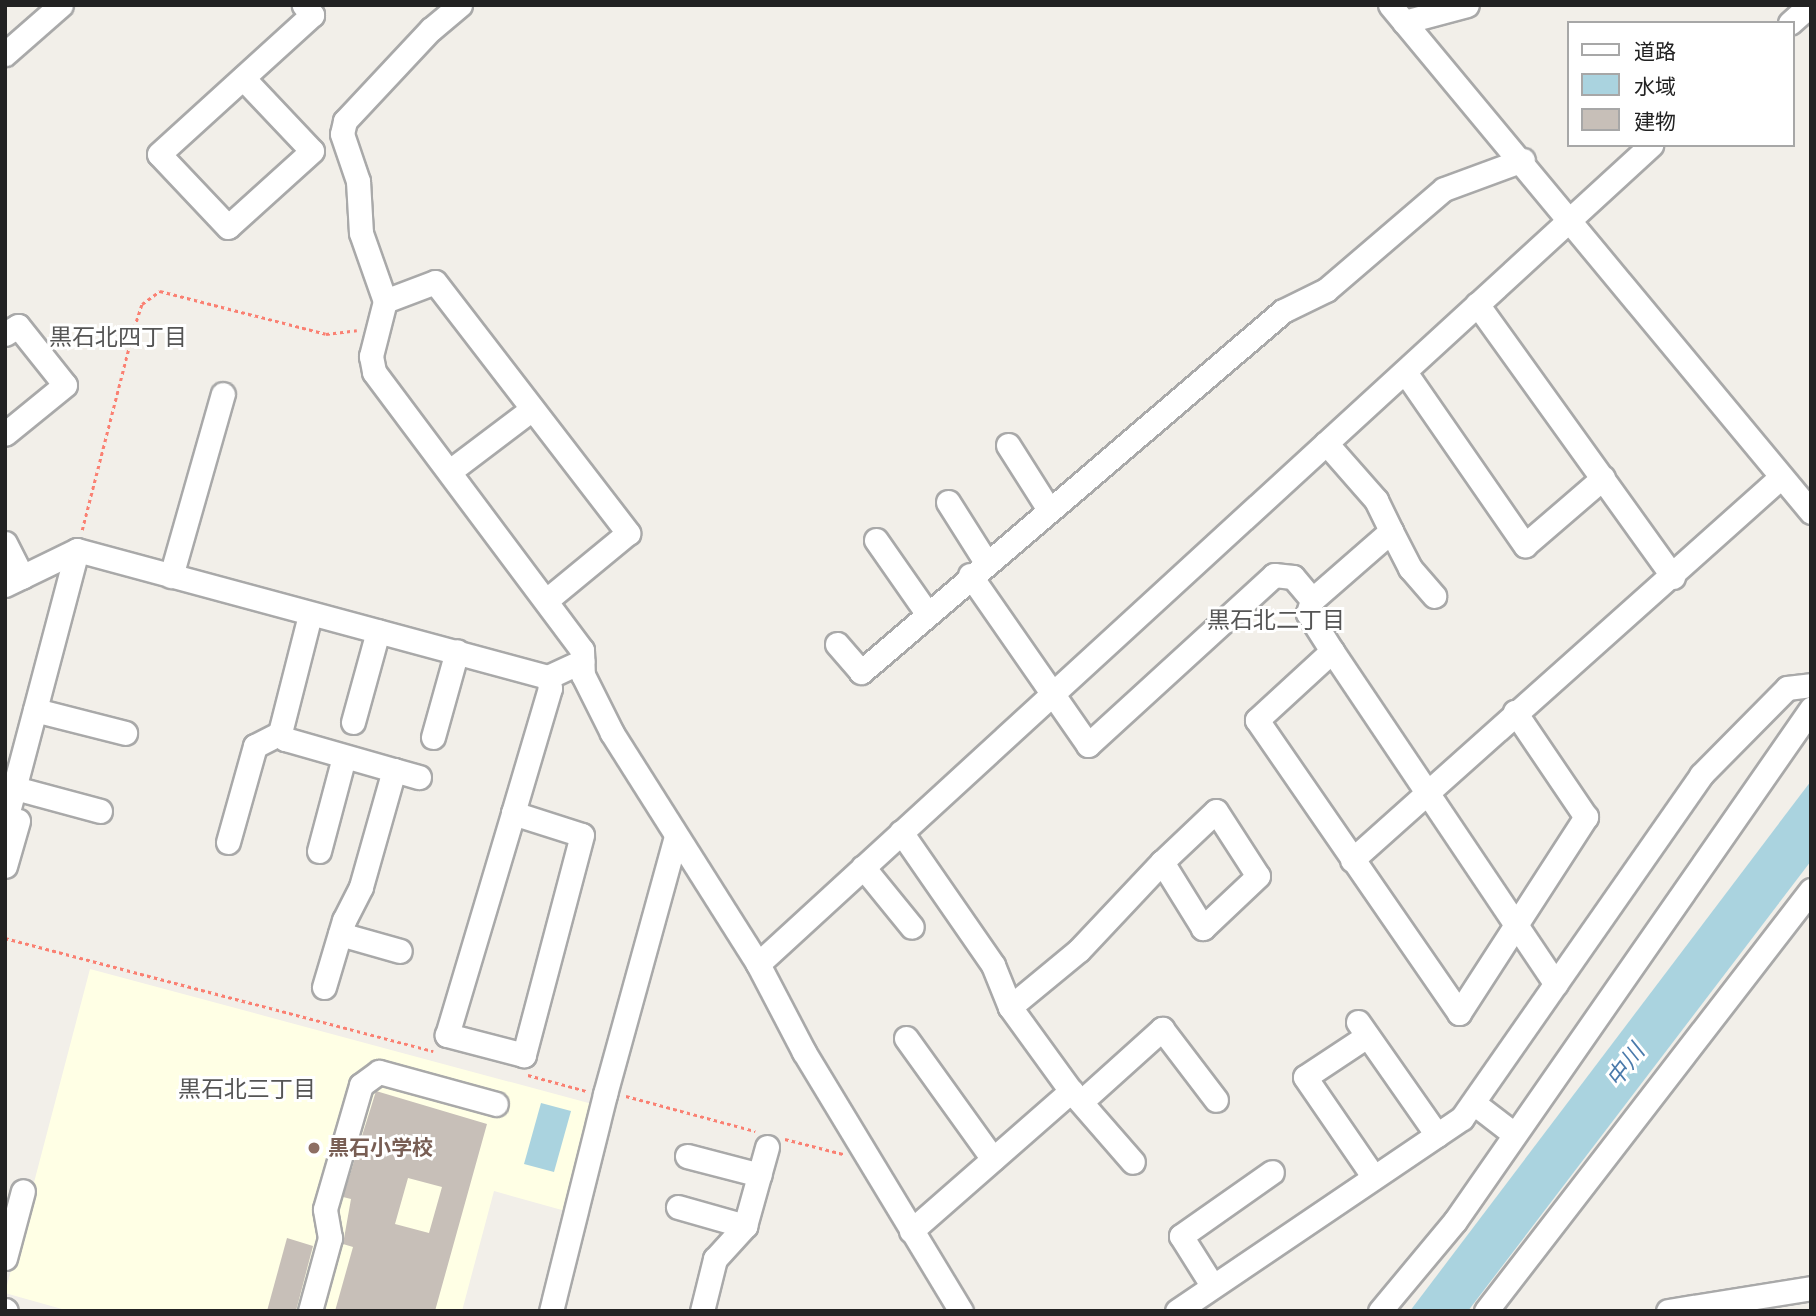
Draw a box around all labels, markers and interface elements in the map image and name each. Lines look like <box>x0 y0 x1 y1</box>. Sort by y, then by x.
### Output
legend <box>1568 21 1795 147</box>
text: 道路 <box>1634 40 1676 64</box>
text: 水域 <box>1634 75 1676 99</box>
text: 建物 <box>1634 110 1676 134</box>
district label: 黒石北四丁目 <box>49 324 187 352</box>
district label: 黒石北二丁目 <box>1207 607 1345 635</box>
water label: 中川 <box>1601 1039 1651 1093</box>
district label: 黒石北三丁目 <box>178 1076 316 1104</box>
place label: 黒石小学校 <box>328 1135 433 1161</box>
marker: 黒石小学校 <box>306 1140 322 1156</box>

